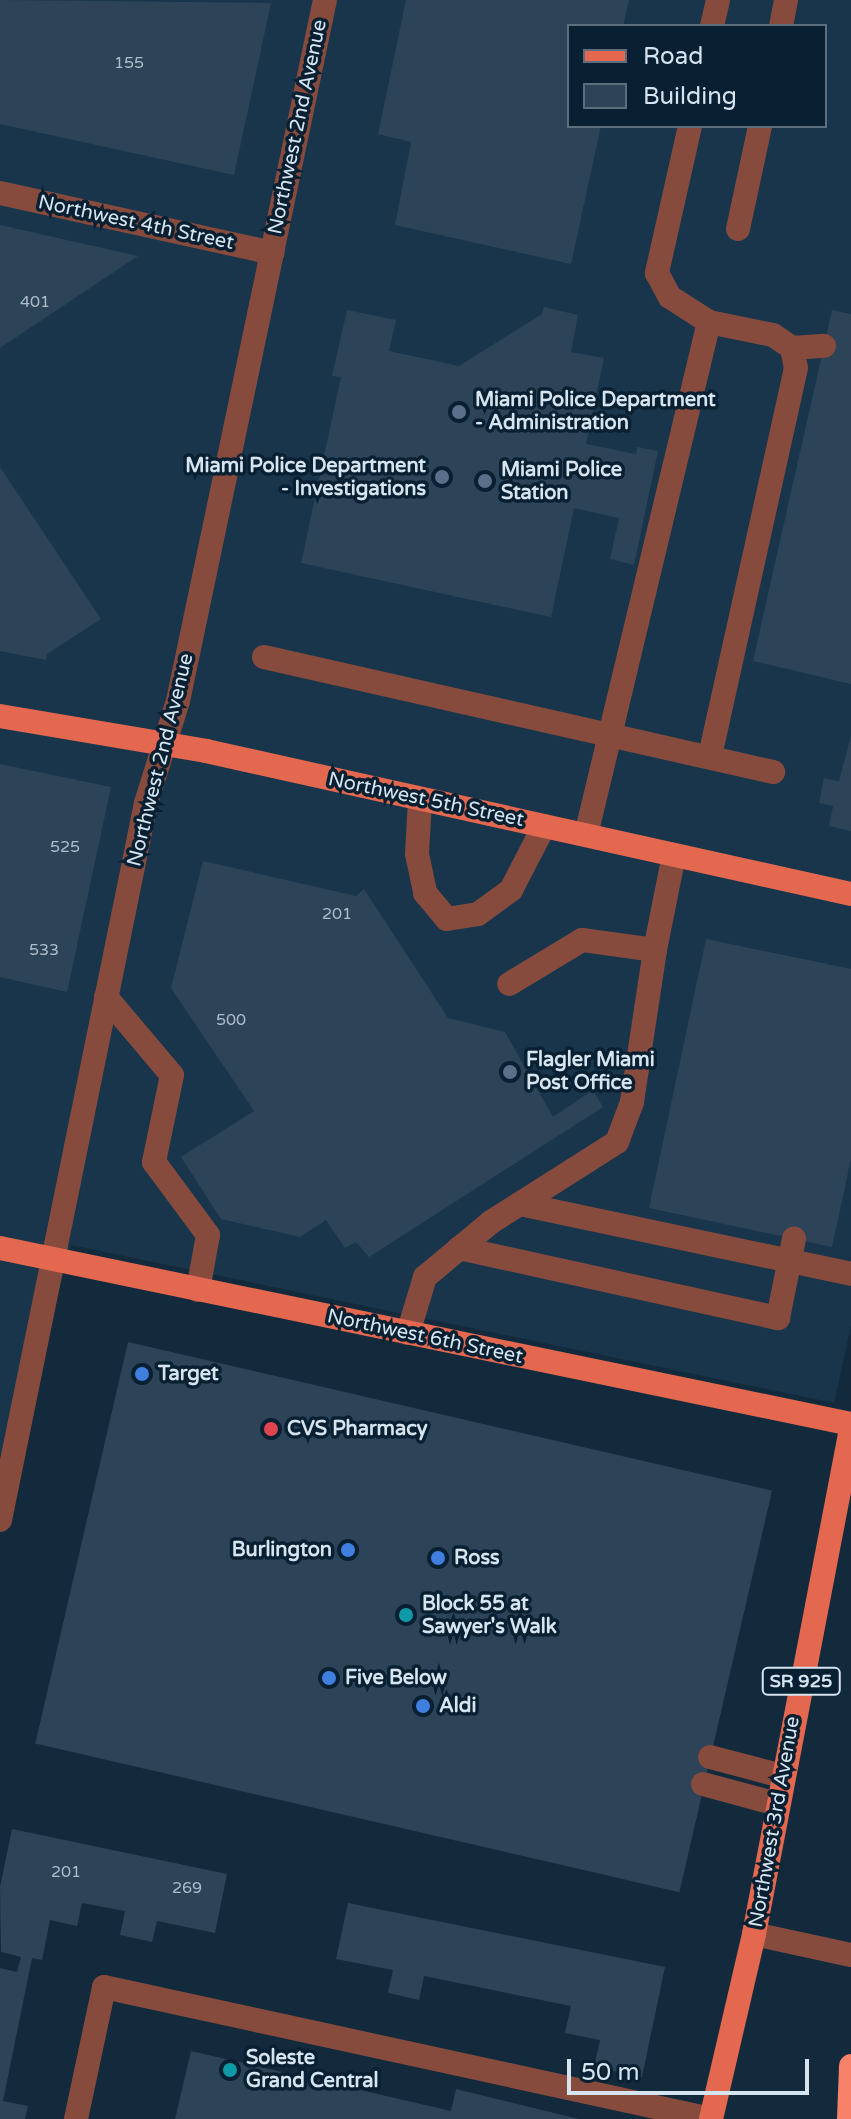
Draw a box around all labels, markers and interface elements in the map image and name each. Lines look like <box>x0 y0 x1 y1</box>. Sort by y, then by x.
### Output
street label: Northwest 2nd Avenue <box>264 18 332 236</box>
legend <box>567 24 827 128</box>
text: Road <box>643 42 703 71</box>
house number: 155 <box>114 53 144 73</box>
text: Building <box>643 82 737 111</box>
street label: Northwest 4th Street <box>36 191 236 255</box>
house number: 401 <box>20 292 50 312</box>
place label: Miami Police Department - Administration <box>475 388 716 435</box>
marker: Miami Police Department - Administration <box>450 403 468 421</box>
place label: Miami Police Department - Investigations <box>185 454 426 501</box>
place label: Miami Police Station <box>501 458 622 505</box>
marker: Miami Police Department - Investigations <box>433 468 451 486</box>
marker: Miami Police Station <box>476 472 494 490</box>
street label: Northwest 2nd Avenue <box>123 651 199 869</box>
street label: Northwest 5th Street <box>326 768 526 832</box>
house number: 525 <box>50 837 80 857</box>
house number: 201 <box>322 904 352 924</box>
house number: 533 <box>29 940 59 960</box>
house number: 500 <box>216 1010 246 1030</box>
place label: Flagler Miami Post Office <box>526 1048 655 1095</box>
marker: Flagler Miami Post Office <box>501 1063 519 1081</box>
street label: Northwest 6th Street <box>325 1305 525 1369</box>
place label: Target <box>158 1362 219 1386</box>
marker: Target <box>133 1365 151 1383</box>
place label: CVS Pharmacy <box>287 1417 428 1441</box>
marker: CVS Pharmacy <box>262 1420 280 1438</box>
place label: Burlington <box>232 1538 332 1562</box>
marker: Burlington <box>339 1541 357 1559</box>
place label: Ross <box>454 1546 500 1570</box>
marker: Ross <box>429 1549 447 1567</box>
place label: Block 55 at Sawyer's Walk <box>422 1592 557 1639</box>
marker: Block 55 at Sawyer's Walk <box>397 1606 415 1624</box>
place label: Five Below <box>345 1666 447 1690</box>
road number: SR 925 <box>761 1667 841 1695</box>
marker: Five Below <box>320 1669 338 1687</box>
place label: Aldi <box>439 1694 476 1718</box>
marker: Aldi <box>414 1697 432 1715</box>
street label: Northwest 3rd Avenue <box>745 1715 805 1929</box>
house number: 201 <box>51 1862 81 1882</box>
house number: 269 <box>172 1878 202 1898</box>
scale bar <box>571 2043 813 2093</box>
place label: Soleste Grand Central <box>246 2046 378 2093</box>
text: 50 m <box>581 2058 639 2087</box>
marker: Soleste Grand Central <box>221 2061 239 2079</box>

